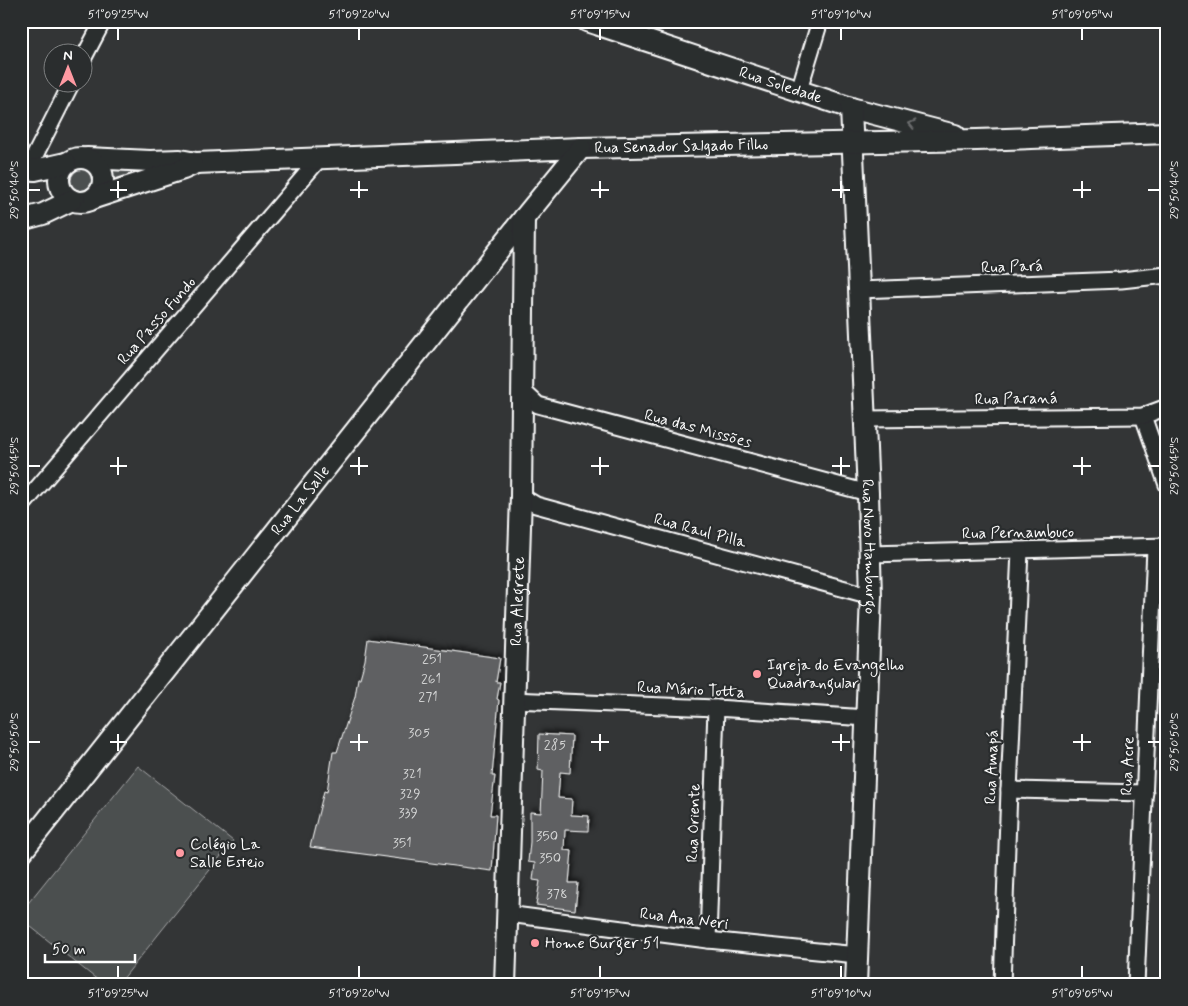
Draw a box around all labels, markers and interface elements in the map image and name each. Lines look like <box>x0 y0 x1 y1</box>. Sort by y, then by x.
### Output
text: 51°09'25"W <box>88 7 148 23</box>
text: 51°09'20"W <box>329 7 390 23</box>
text: 51°09'15"W <box>570 7 630 23</box>
text: 51°09'10"W <box>811 7 871 23</box>
text: 51°09'05"W <box>1051 7 1113 23</box>
north arrow <box>42 42 92 92</box>
text: N <box>63 47 73 65</box>
street label: Rua Soledade <box>736 61 826 109</box>
one-way arrow <box>908 119 917 130</box>
street label: Rua Senador Salgado Filho <box>594 134 768 158</box>
text: 29°50'40"S <box>7 160 23 219</box>
text: 29°50'40"S <box>1167 160 1183 219</box>
street label: Rua Pará <box>981 255 1043 279</box>
street label: Rua Passo Fundo <box>113 272 201 370</box>
street label: Rua Paraná <box>974 388 1058 410</box>
street label: Rua das Missões <box>642 405 754 453</box>
text: 29°50'45"S <box>7 437 23 495</box>
text: 29°50'45"S <box>1167 437 1183 495</box>
street label: Rua La Salle <box>266 461 335 540</box>
street label: Rua Novo Hamburgo <box>857 479 882 615</box>
street label: Rua Raul Pilla <box>652 509 749 554</box>
street label: Rua Pernambuco <box>962 522 1074 544</box>
street label: Rua Alegrete <box>506 556 530 646</box>
house number: 251 <box>422 650 442 668</box>
place label: Igreja do Evangelho Quadrangular <box>767 655 904 695</box>
marker: Igreja do Evangelho Quadrangular <box>751 668 763 680</box>
house number: 261 <box>421 670 441 688</box>
street label: Rua Mário Totta <box>637 677 745 703</box>
house number: 271 <box>418 688 438 706</box>
text: 29°50'50"S <box>7 712 23 771</box>
text: 29°50'50"S <box>1167 712 1183 771</box>
house number: 305 <box>408 724 430 742</box>
street label: Rua Amapá <box>980 729 1004 805</box>
house number: 285 <box>544 736 566 754</box>
street label: Rua Acre <box>1116 736 1140 796</box>
house number: 321 <box>402 765 422 783</box>
street label: Rua Oriente <box>682 783 706 863</box>
house number: 329 <box>399 785 421 803</box>
house number: 339 <box>398 804 418 822</box>
house number: 350 <box>536 827 558 845</box>
place label: Colégio La Salle Esteio <box>190 834 265 873</box>
house number: 351 <box>392 834 412 852</box>
marker: Colégio La Salle Esteio <box>174 847 186 859</box>
house number: 350 <box>539 849 561 867</box>
house number: 378 <box>547 885 567 903</box>
street label: Rua Ana Neri <box>639 903 730 935</box>
scale bar <box>45 931 135 963</box>
place label: Home Burger 51 <box>545 933 659 955</box>
marker: Home Burger 51 <box>529 937 541 949</box>
text: 50 m <box>52 940 86 960</box>
text: 51°09'25"W <box>88 986 148 1002</box>
text: 51°09'20"W <box>329 986 390 1002</box>
text: 51°09'15"W <box>570 986 630 1002</box>
text: 51°09'10"W <box>811 986 871 1002</box>
text: 51°09'05"W <box>1051 986 1113 1002</box>

